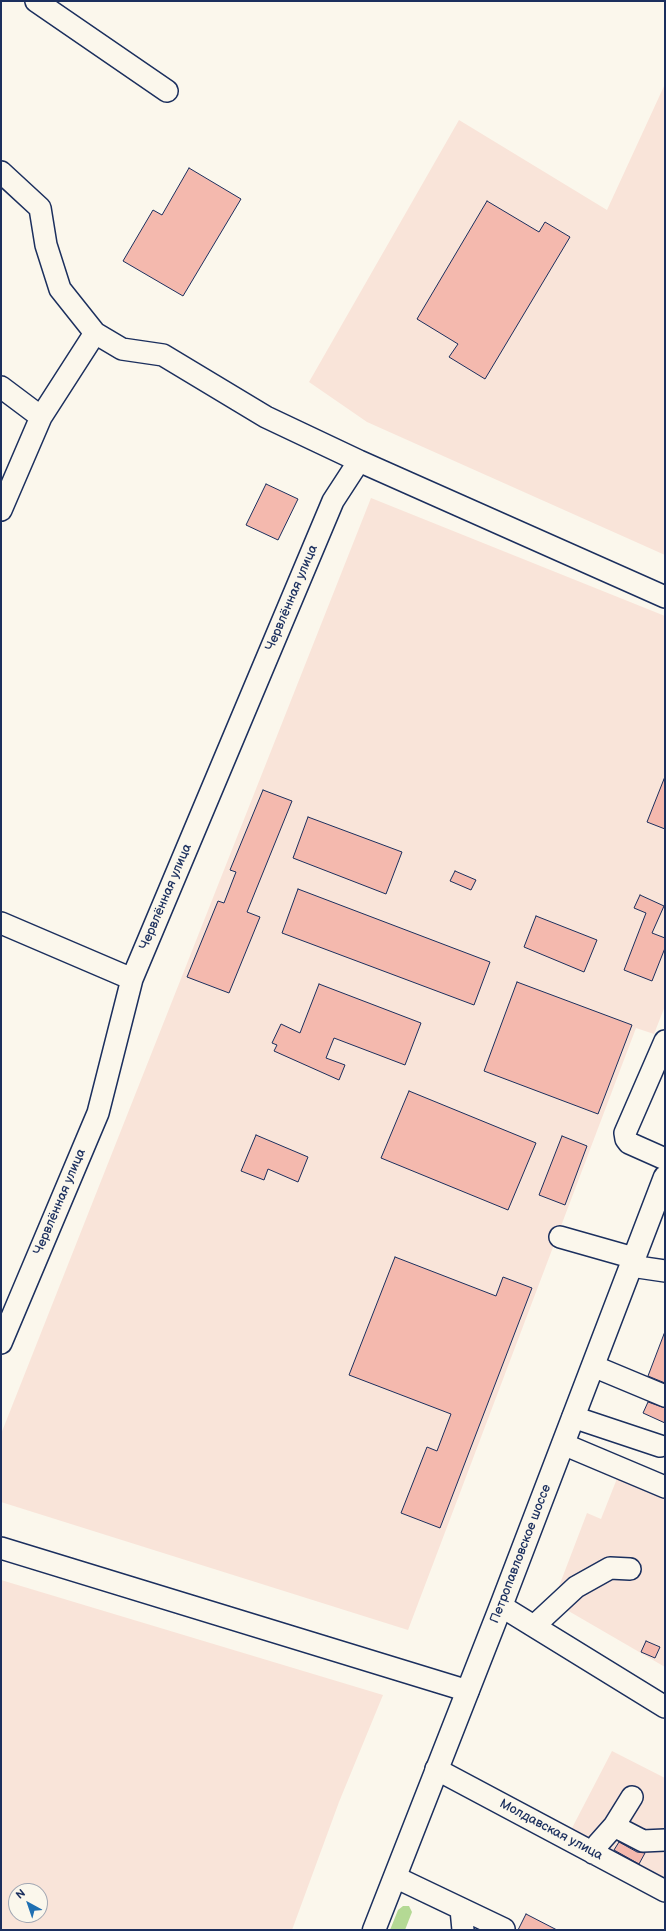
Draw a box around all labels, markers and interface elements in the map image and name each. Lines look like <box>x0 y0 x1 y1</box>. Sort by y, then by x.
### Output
street label: Червлённая улица <box>263 543 321 653</box>
street label: Червлённая улица <box>137 842 195 952</box>
street label: Червлённая улица <box>31 1147 89 1257</box>
street label: Петропавловское шоссе <box>487 1482 555 1626</box>
street label: Молдавская улица <box>497 1796 605 1864</box>
north arrow <box>8 1883 48 1923</box>
text: N <box>13 1887 28 1902</box>

